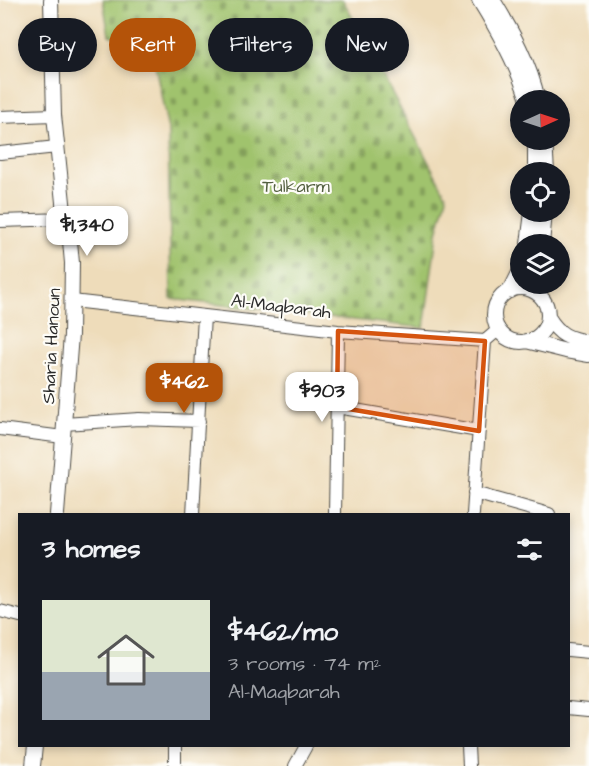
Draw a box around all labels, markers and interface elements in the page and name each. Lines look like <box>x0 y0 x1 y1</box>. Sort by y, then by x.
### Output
chip: Buy <box>18 18 97 72</box>
chip: Rent <box>109 18 196 72</box>
chip: Filters <box>208 18 313 72</box>
chip: New <box>325 18 409 72</box>
north arrow <box>510 90 570 150</box>
map controls <box>510 90 570 294</box>
button: locate <box>510 162 570 222</box>
park label: Tulkarm <box>262 174 330 199</box>
pin: $1,340 <box>38 206 136 257</box>
text: $1,340 <box>60 211 114 239</box>
button: layers <box>510 234 570 294</box>
street label: Sharia Hanoun <box>36 287 67 405</box>
street label: Al-Maqbarah <box>230 288 332 325</box>
pin: $462 <box>148 363 220 414</box>
text: $462 <box>160 368 208 396</box>
pin: $903 <box>286 372 358 423</box>
text: $903 <box>299 377 345 405</box>
text: 3 homes <box>42 531 141 567</box>
icon: filters <box>513 533 546 566</box>
text: $462/mo <box>228 614 338 650</box>
icon: home <box>90 624 162 696</box>
text: 3 rooms · 74 m² <box>228 650 381 678</box>
text: Al-Maqbarah <box>228 678 340 706</box>

